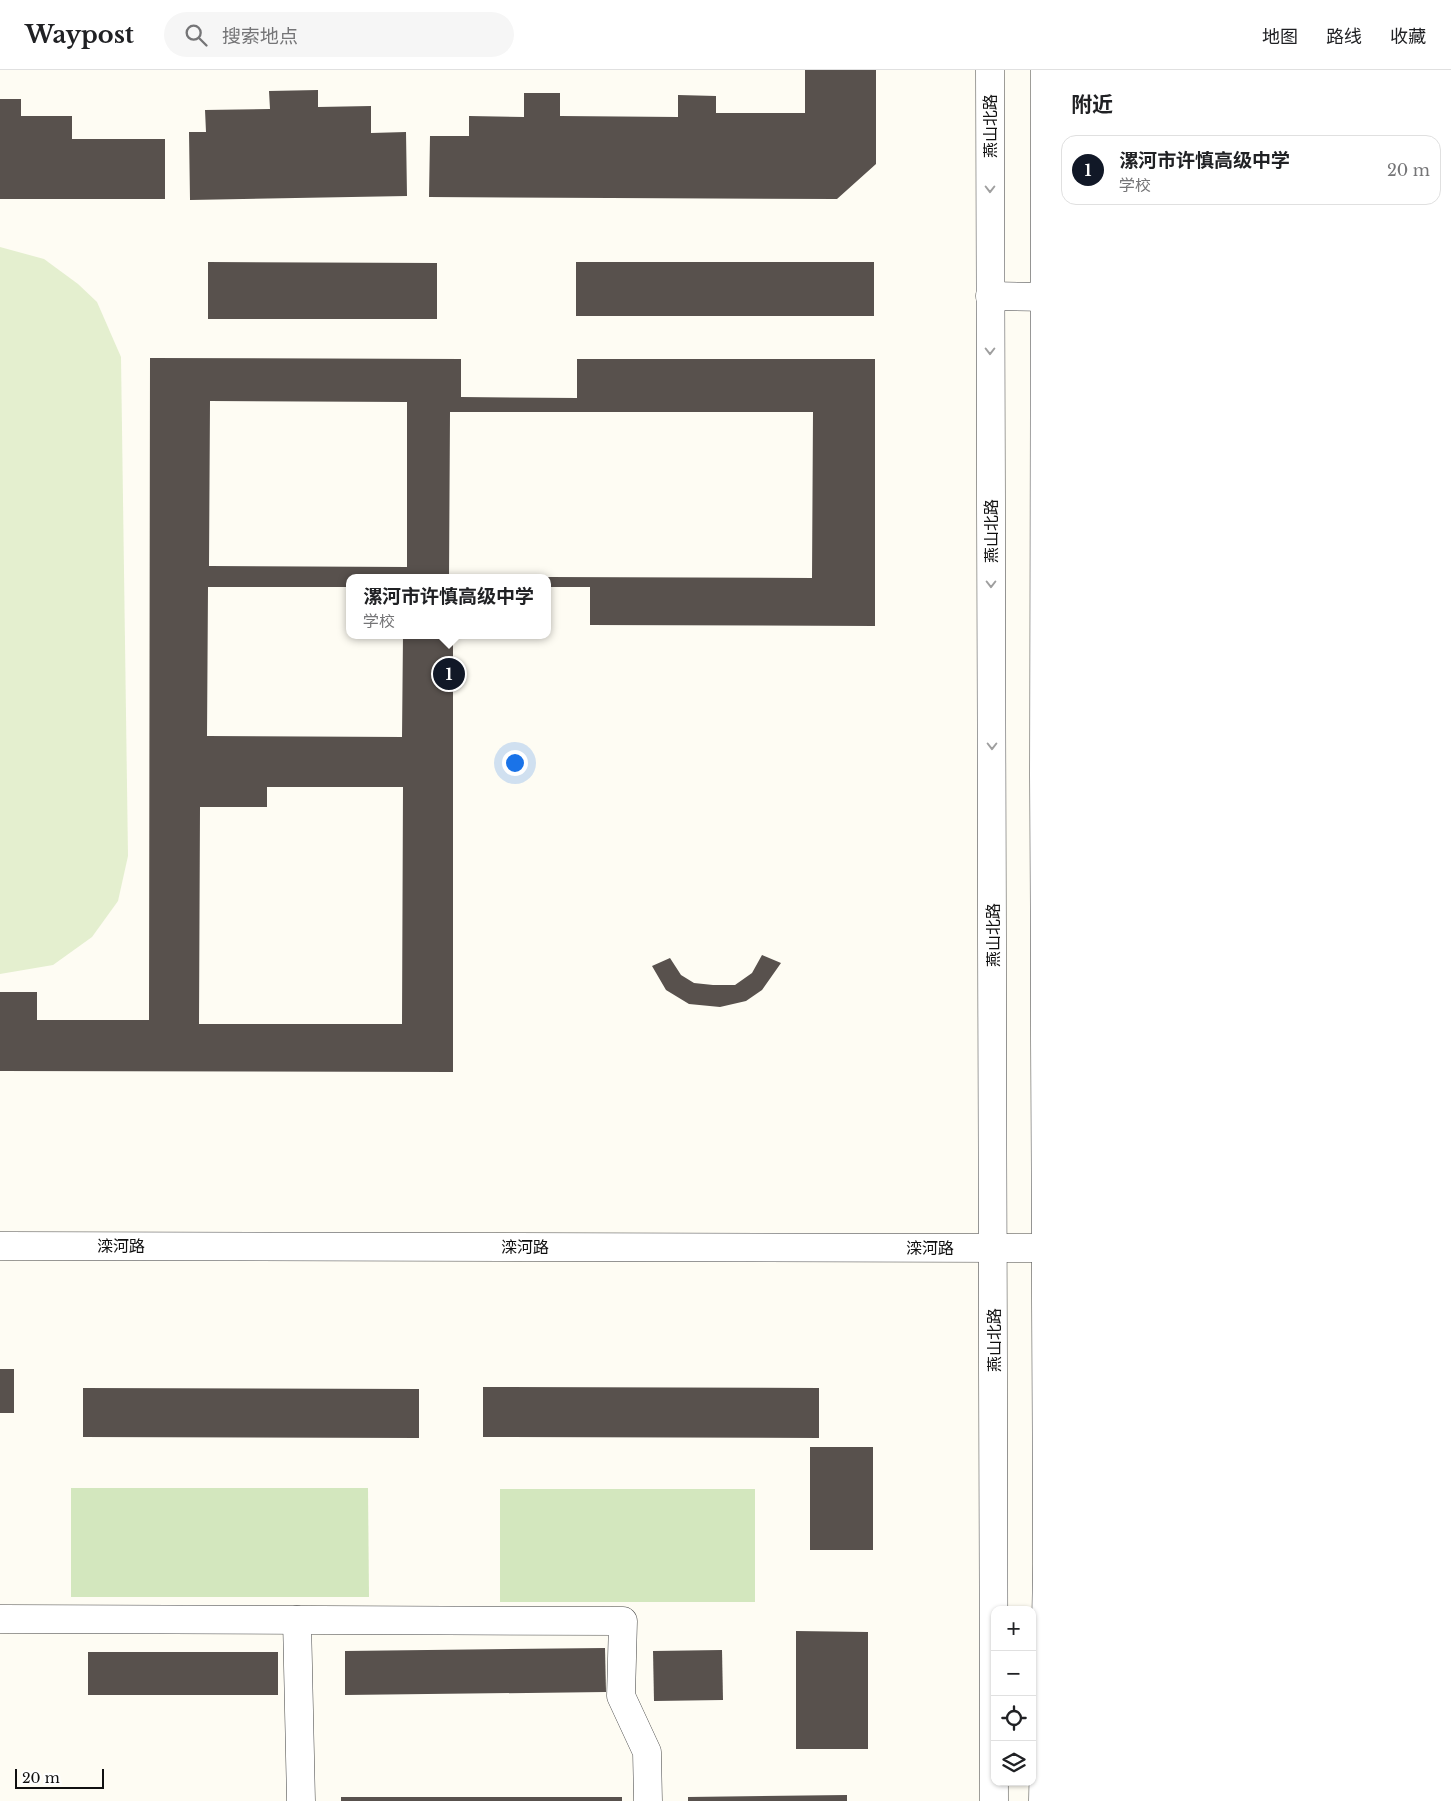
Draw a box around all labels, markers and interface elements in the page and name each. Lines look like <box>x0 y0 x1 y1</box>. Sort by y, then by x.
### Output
search box <box>164 12 514 57</box>
text: Waypost <box>25 20 134 49</box>
icon: search <box>182 21 210 49</box>
text: 搜索地点 <box>222 25 298 48</box>
text: 地图 <box>1262 26 1298 48</box>
text: 路线 <box>1326 26 1362 48</box>
text: 收藏 <box>1390 26 1426 48</box>
text: 附近 <box>1071 92 1113 118</box>
street label: 燕山北路 <box>980 94 1000 158</box>
text: 漯河市许慎高级中学 <box>1119 149 1290 172</box>
text: 1 <box>1085 160 1091 180</box>
text: 20 m <box>1387 160 1430 180</box>
text: 学校 <box>1119 175 1151 195</box>
one-way arrow <box>985 186 995 193</box>
one-way arrow <box>985 348 995 355</box>
street label: 燕山北路 <box>981 499 1001 563</box>
popup <box>346 574 551 639</box>
one-way arrow <box>986 580 996 588</box>
text: 漯河市许慎高级中学 <box>363 585 534 608</box>
text: 学校 <box>363 611 395 631</box>
pin: 1 <box>433 655 465 693</box>
one-way arrow <box>987 742 997 750</box>
your location <box>502 750 528 776</box>
street label: 燕山北路 <box>983 903 1003 967</box>
street label: 滦河路 <box>97 1236 145 1256</box>
street label: 滦河路 <box>501 1237 549 1257</box>
street label: 滦河路 <box>906 1238 954 1258</box>
street label: 燕山北路 <box>984 1308 1004 1372</box>
map controls <box>991 1606 1036 1786</box>
button: + <box>991 1606 1036 1651</box>
button: − <box>991 1651 1036 1696</box>
button: locate <box>991 1696 1036 1741</box>
button: layers <box>991 1741 1036 1786</box>
scale bar <box>15 1766 104 1789</box>
text: 20 m <box>22 1769 60 1787</box>

